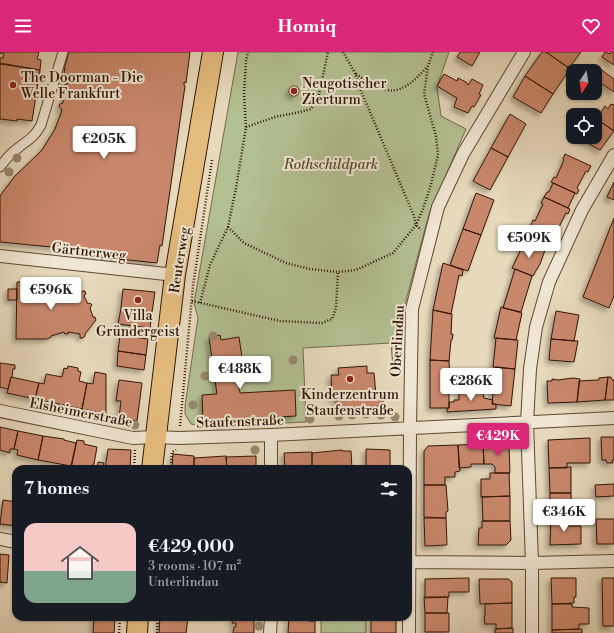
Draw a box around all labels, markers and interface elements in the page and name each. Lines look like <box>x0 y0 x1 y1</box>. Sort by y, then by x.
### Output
icon: menu <box>12 15 34 37</box>
text: Homiq <box>278 15 336 38</box>
icon: heart <box>580 15 602 37</box>
north arrow <box>566 64 602 100</box>
map controls <box>566 64 602 144</box>
place label: The Doorman - Die Welle Frankfurt <box>20 69 143 103</box>
place label: Neugotischer Zierturm <box>302 75 386 109</box>
marker: The Doorman - Die Welle Frankfurt <box>8 80 18 90</box>
marker: Neugotischer Zierturm <box>289 86 299 96</box>
button: locate <box>566 108 602 144</box>
pin: €205K <box>76 126 132 160</box>
text: €205K <box>82 131 126 147</box>
park label: Rothschildpark <box>283 156 378 174</box>
street label: Reuterweg <box>166 225 194 295</box>
pin: €509K <box>501 225 557 259</box>
text: €509K <box>507 230 551 246</box>
street label: Gärtnerweg <box>51 239 128 265</box>
pin: €596K <box>23 277 79 311</box>
text: €596K <box>29 282 73 298</box>
marker: Villa Gründergeist <box>133 295 143 305</box>
street label: Oberlindau <box>387 305 409 377</box>
place label: Villa Gründergeist <box>96 307 180 341</box>
pin: €488K <box>212 356 268 390</box>
text: €488K <box>218 361 262 377</box>
pin: €286K <box>443 368 499 402</box>
text: €286K <box>449 373 493 389</box>
marker: Kinderzentrum Staufenstraße <box>345 374 355 384</box>
place label: Kinderzentrum Staufenstraße <box>301 386 399 420</box>
street label: Elsheimerstraße <box>28 394 134 432</box>
street label: Staufenstraße <box>196 411 284 433</box>
pin: €429K <box>470 423 526 457</box>
text: €429K <box>476 428 520 444</box>
text: 7 homes <box>24 478 89 500</box>
icon: filters <box>378 478 400 500</box>
pin: €346K <box>536 499 592 533</box>
text: €346K <box>542 504 586 520</box>
text: €429,000 <box>148 536 234 558</box>
icon: home <box>56 539 104 587</box>
text: 3 rooms · 107 m² <box>148 558 241 574</box>
text: Unterlindau <box>148 574 219 590</box>

